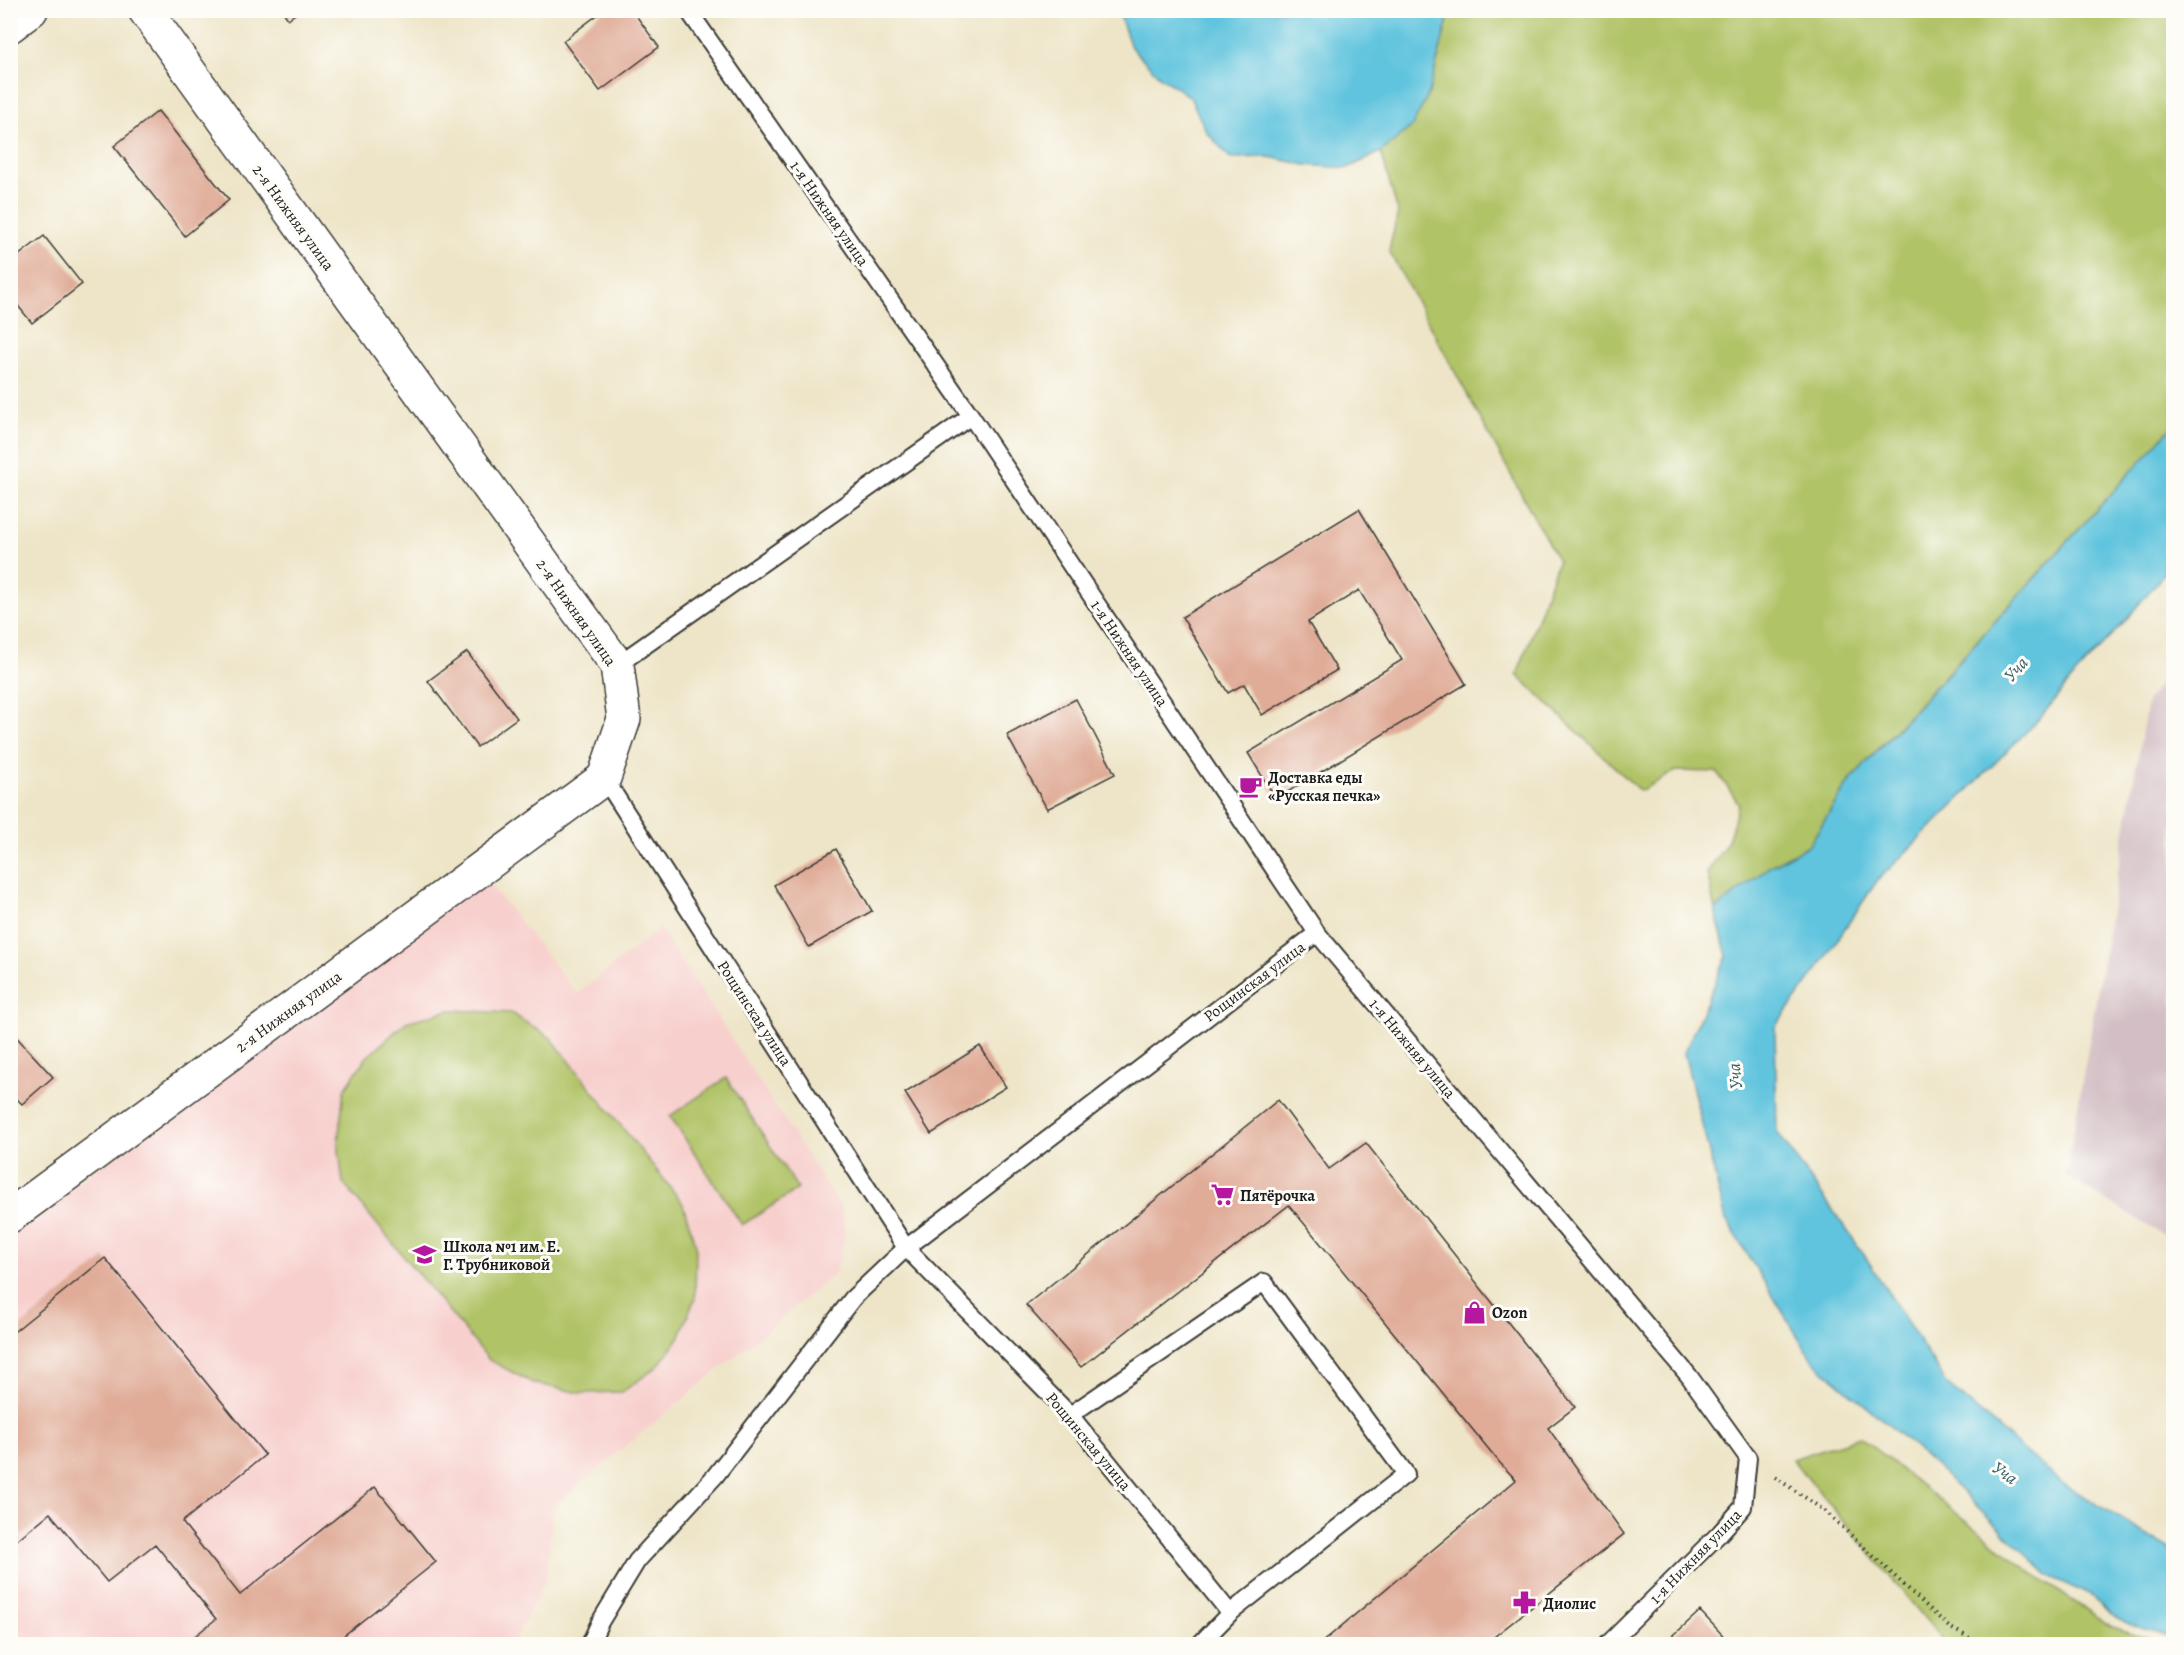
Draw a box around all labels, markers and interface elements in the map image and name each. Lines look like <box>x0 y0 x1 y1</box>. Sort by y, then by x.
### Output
street label: 1-я Нижняя улица <box>785 156 874 271</box>
street label: 2-я Нижняя улица <box>247 160 340 276</box>
street label: 2-я Нижняя улица <box>531 555 622 671</box>
street label: 1-я Нижняя улица <box>1085 596 1173 712</box>
water label: Уча <box>1998 651 2034 687</box>
place label: Доставка еды «Русская печка» <box>1268 767 1380 807</box>
cafe icon: Доставка еды «Русская печка» <box>1237 773 1263 799</box>
street label: Рощинская улица <box>1199 936 1310 1027</box>
street label: Рощинская улица <box>712 956 797 1071</box>
street label: 2-я Нижняя улица <box>231 965 347 1058</box>
street label: 1-я Нижняя улица <box>1364 994 1461 1104</box>
water label: Уча <box>1722 1062 1748 1090</box>
supermarket icon: Пятёрочка <box>1209 1182 1235 1208</box>
place label: Пятёрочка <box>1240 1185 1315 1207</box>
place label: Школа №1 им. Е. Г. Трубниковой <box>443 1236 560 1276</box>
school or university icon: Школа №1 им. Е. Г. Трубниковой <box>412 1242 438 1268</box>
shop icon: Ozon <box>1461 1299 1487 1325</box>
place label: Ozon <box>1492 1302 1527 1324</box>
street label: Рощинская улица <box>1041 1388 1136 1496</box>
water label: Уча <box>1987 1456 2023 1490</box>
street label: 1-я Нижняя улица <box>1645 1504 1747 1609</box>
pharmacy icon: Диолис <box>1512 1590 1538 1616</box>
place label: Диолис <box>1543 1593 1596 1615</box>

